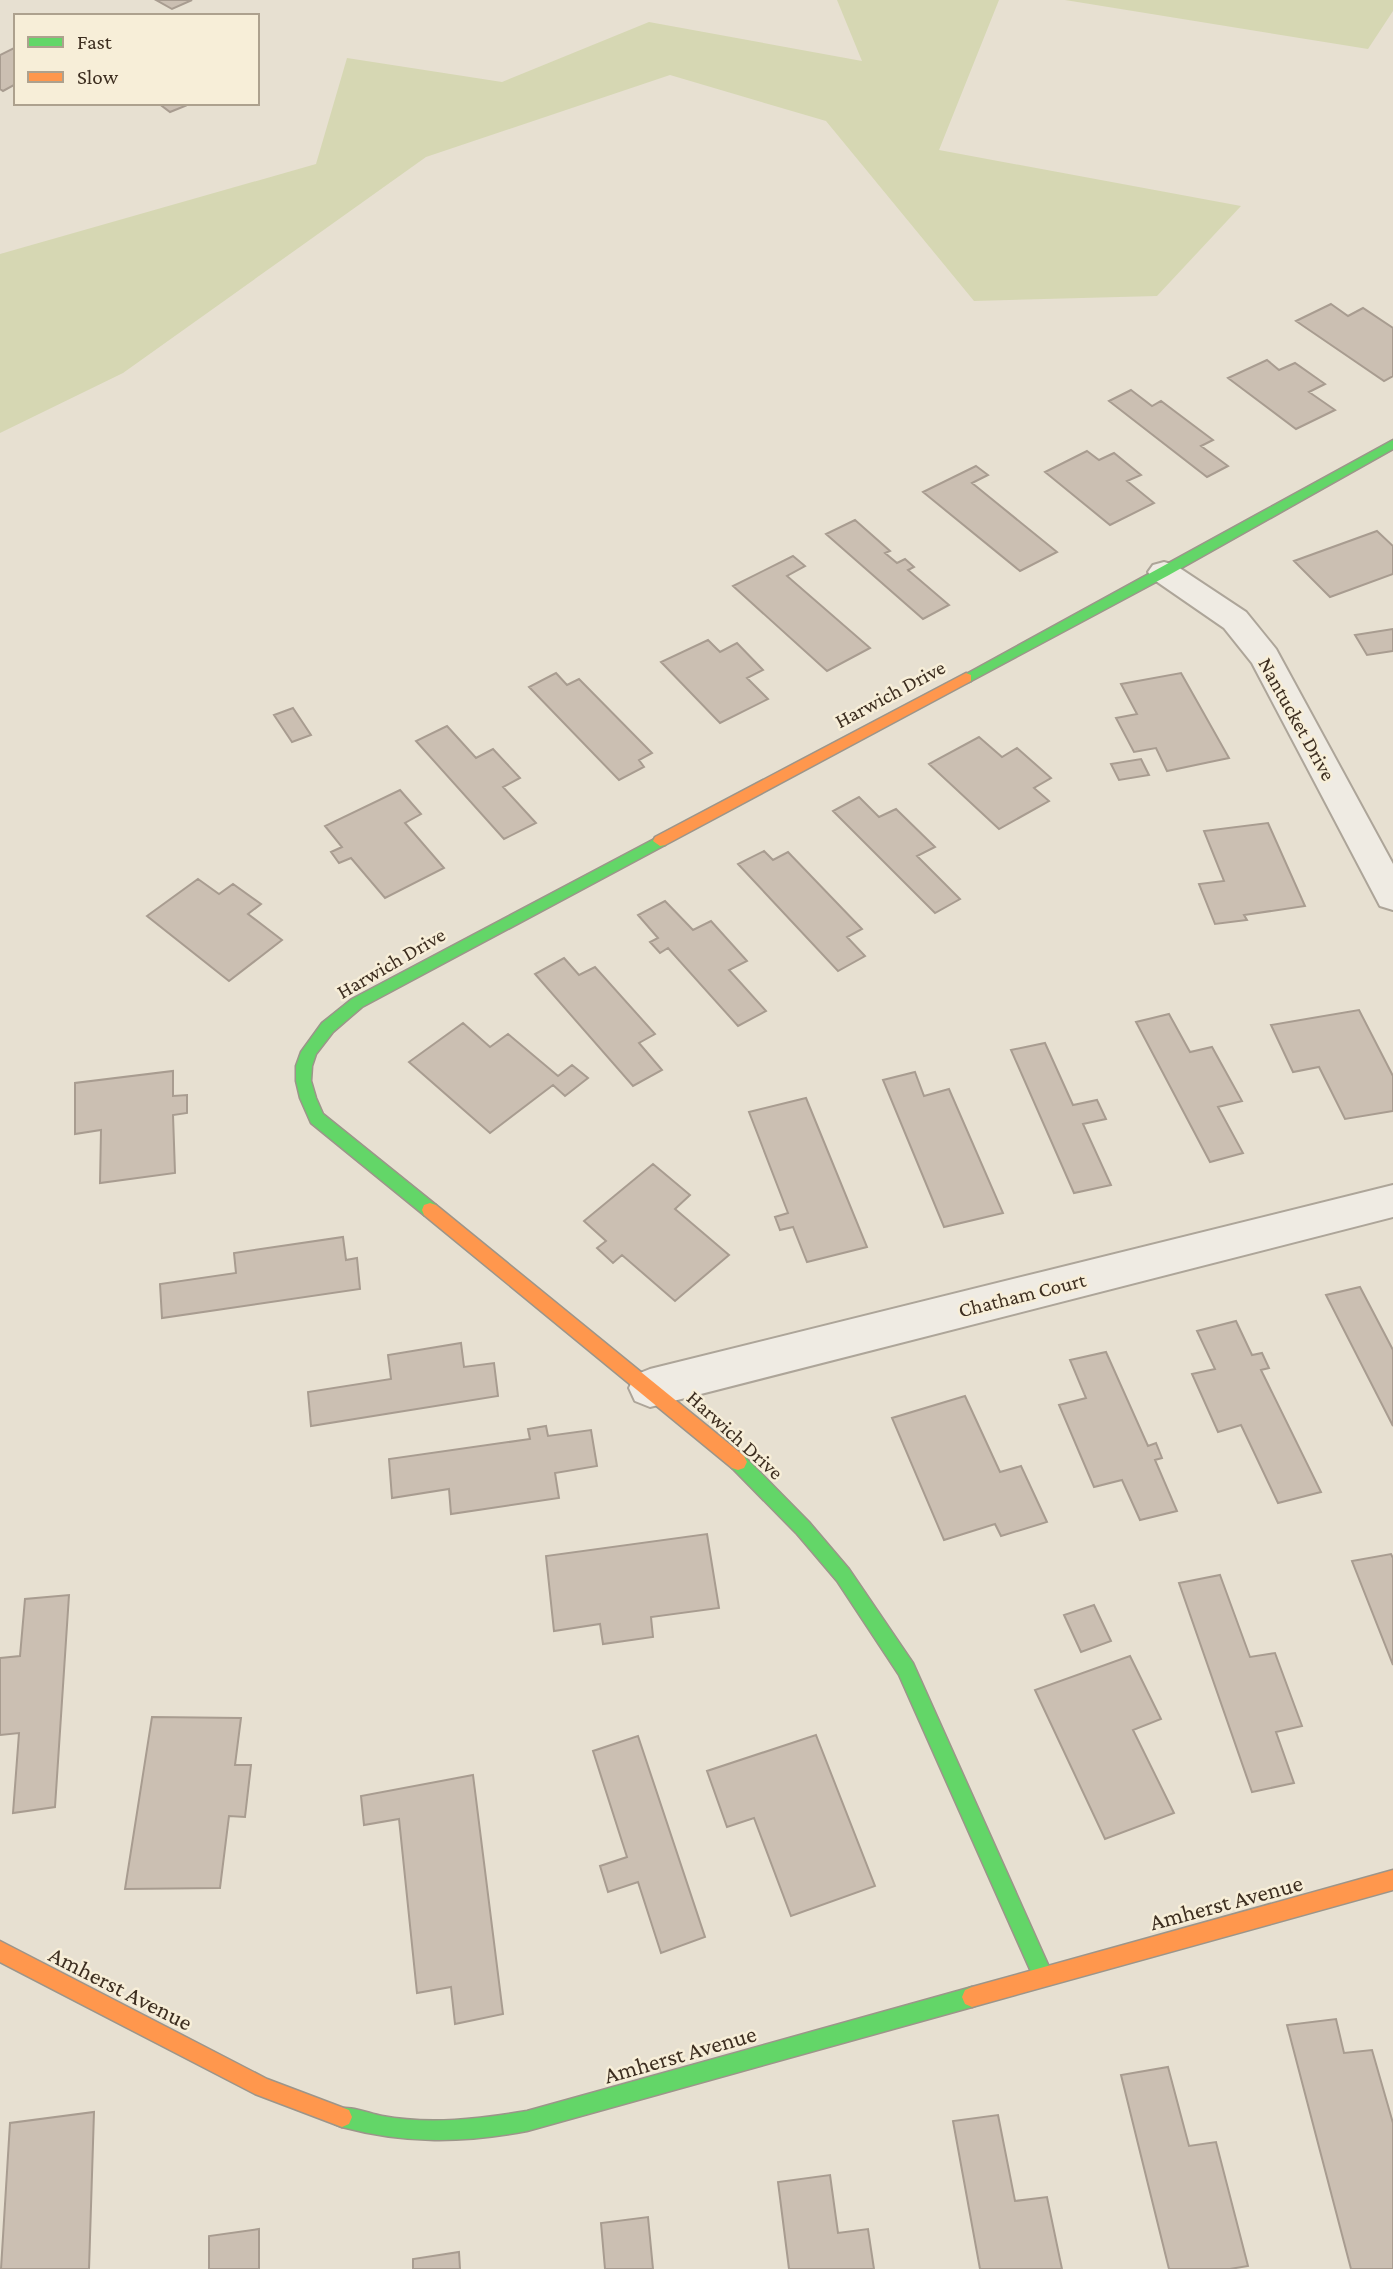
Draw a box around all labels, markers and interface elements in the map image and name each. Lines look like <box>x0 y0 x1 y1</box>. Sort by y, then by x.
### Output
legend <box>14 14 259 105</box>
text: Fast <box>77 30 113 54</box>
text: Slow <box>77 65 119 89</box>
street label: Nantucket Drive <box>1253 653 1341 785</box>
street label: Harwich Drive <box>831 655 949 733</box>
street label: Harwich Drive <box>332 922 450 1004</box>
street label: Chatham Court <box>956 1267 1089 1322</box>
street label: Harwich Drive <box>682 1385 788 1485</box>
street label: Amherst Avenue <box>1147 1869 1305 1935</box>
street label: Amherst Avenue <box>45 1940 197 2036</box>
street label: Amherst Avenue <box>601 2019 759 2089</box>

